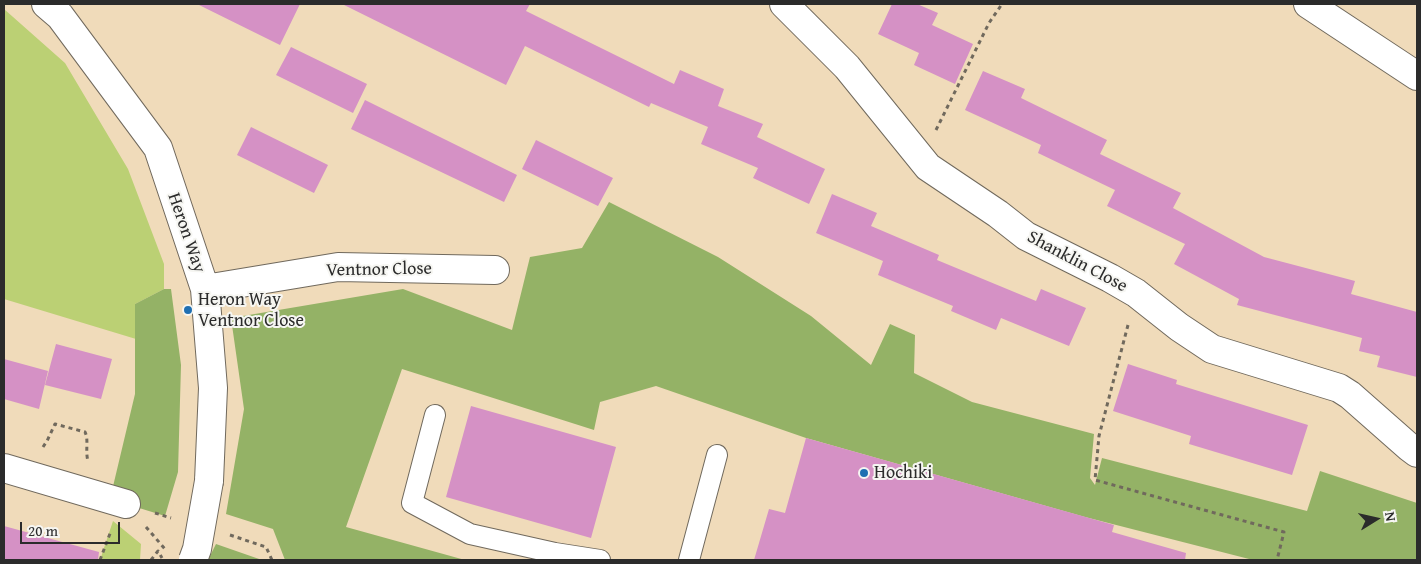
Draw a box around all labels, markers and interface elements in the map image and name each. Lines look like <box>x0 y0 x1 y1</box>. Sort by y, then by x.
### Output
street label: Heron Way <box>162 190 210 276</box>
street label: Shanklin Close <box>1023 227 1131 297</box>
street label: Ventnor Close <box>326 258 432 282</box>
place label: Heron Way Ventnor Close <box>198 289 304 332</box>
marker: Heron Way Ventnor Close <box>182 304 194 316</box>
place label: Hochiki <box>874 462 932 484</box>
marker: Hochiki <box>858 467 870 479</box>
north arrow <box>1351 494 1401 544</box>
text: N <box>1380 510 1401 523</box>
scale bar <box>22 512 122 544</box>
text: 20 m <box>28 520 58 541</box>

